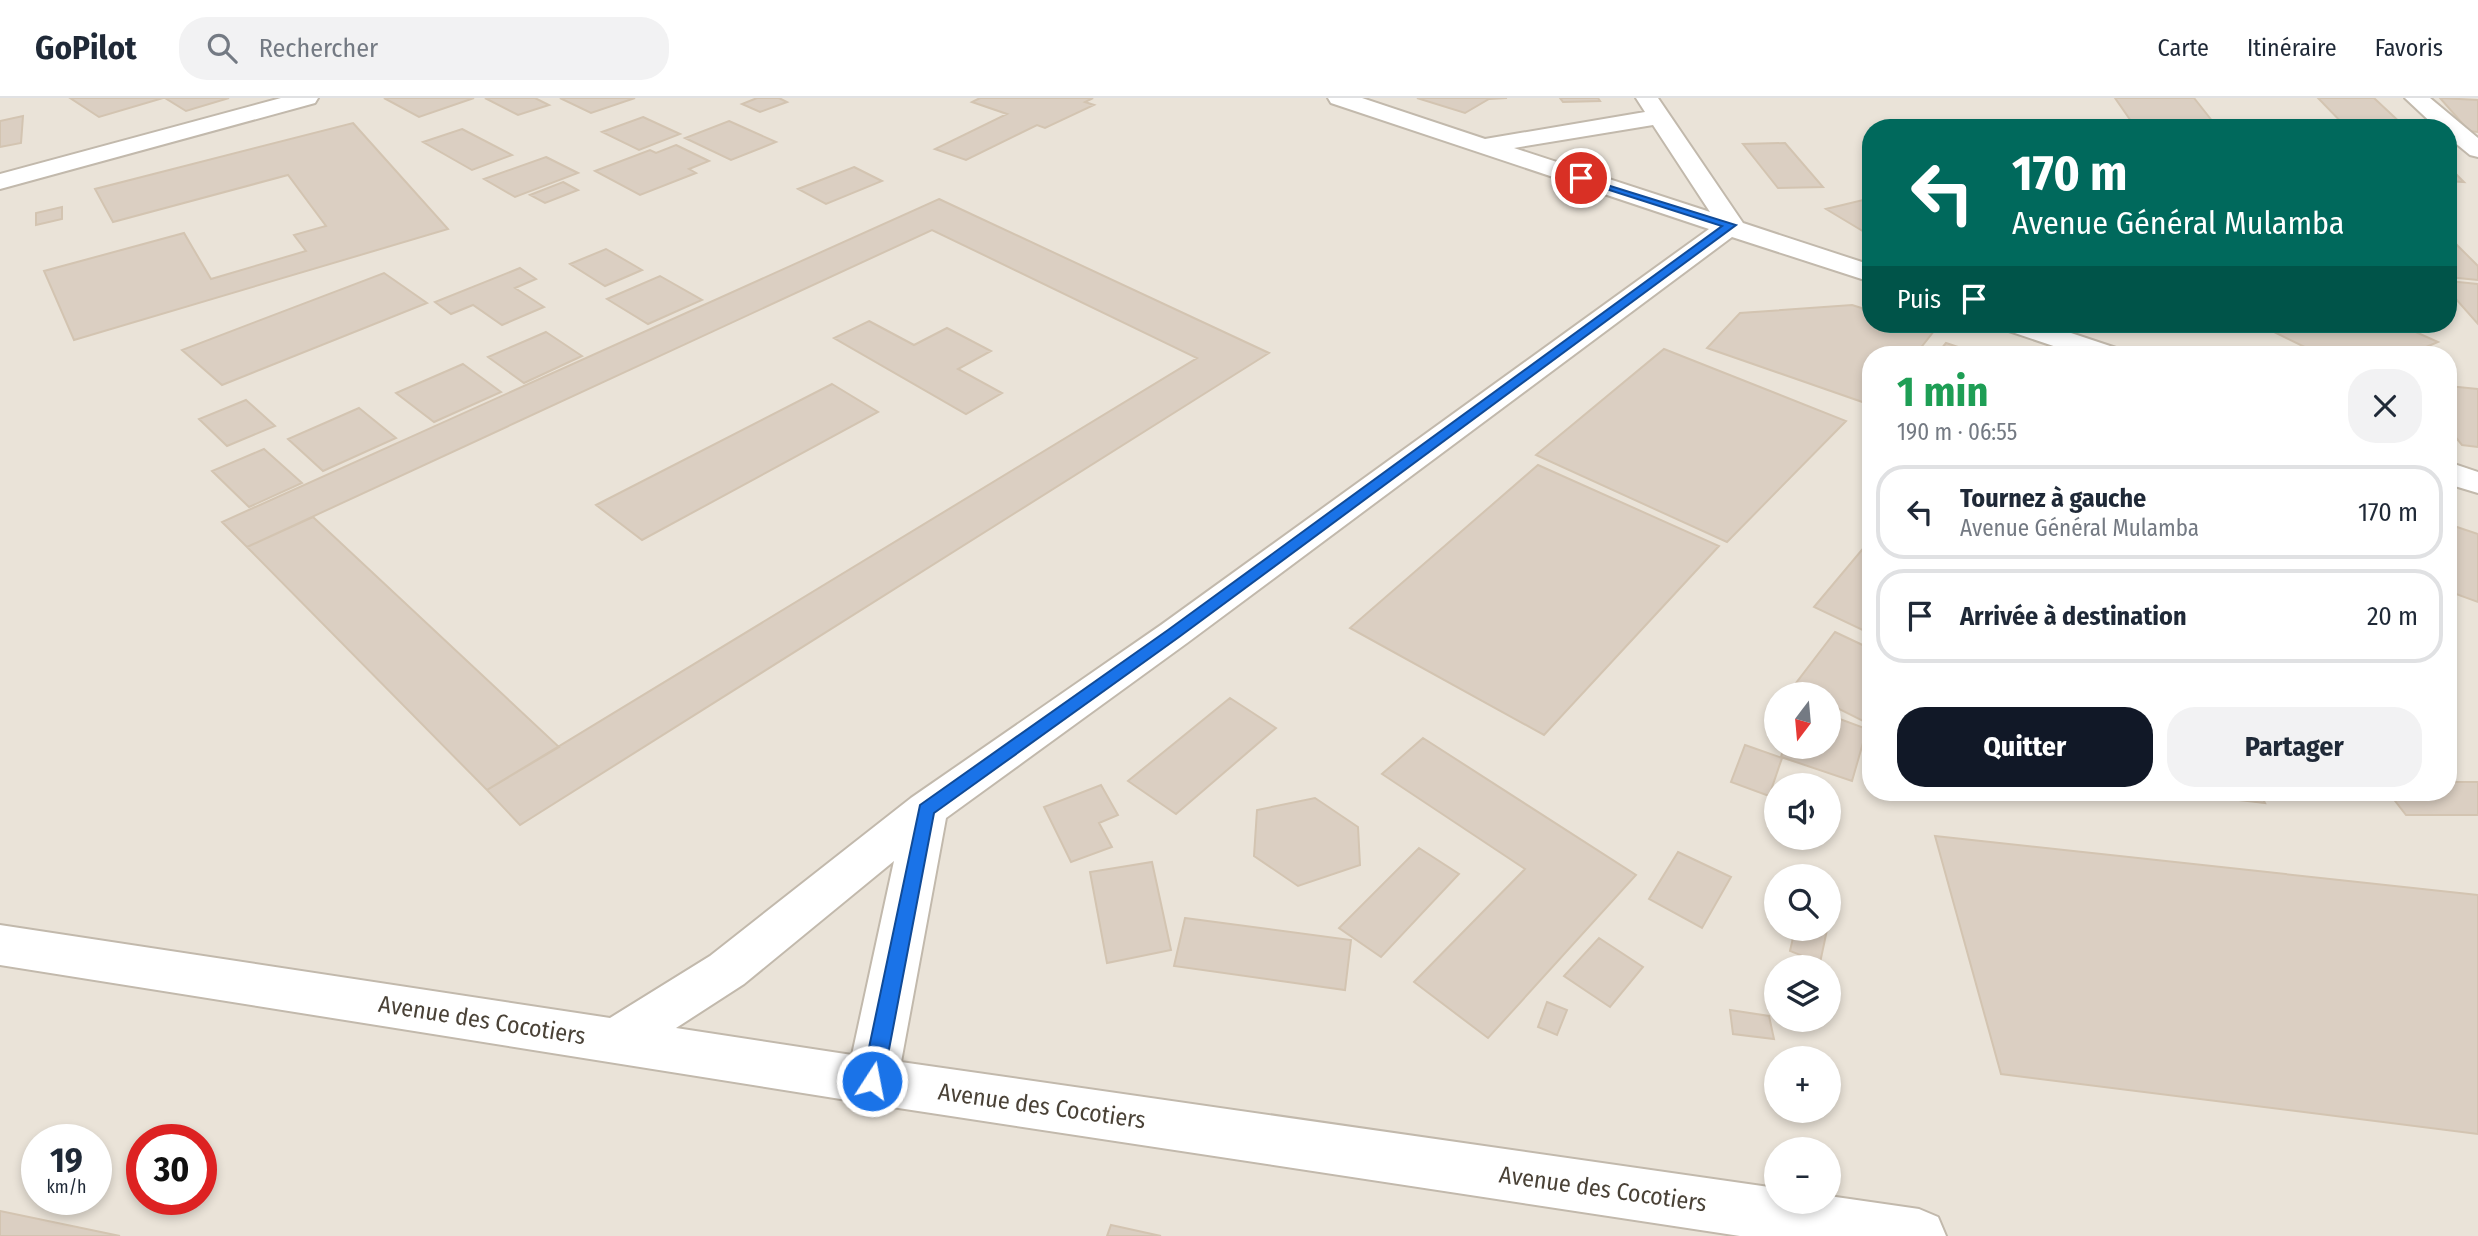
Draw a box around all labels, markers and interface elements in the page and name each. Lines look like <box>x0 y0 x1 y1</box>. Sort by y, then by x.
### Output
search box <box>179 17 669 80</box>
text: GoPilot <box>35 28 137 68</box>
icon: search <box>203 29 241 67</box>
text: Rechercher <box>259 33 378 64</box>
text: Carte <box>2158 34 2209 62</box>
text: Itinéraire <box>2247 34 2337 62</box>
text: Favoris <box>2375 34 2443 62</box>
text: 170 m <box>2012 144 2128 203</box>
icon: left <box>1897 147 1988 238</box>
pin <box>1551 148 1611 208</box>
icon: arrive <box>1562 159 1600 197</box>
text: Avenue Général Mulamba <box>2012 204 2344 242</box>
icon: arrive <box>1955 280 1993 318</box>
text: Puis <box>1897 284 1941 315</box>
text: 1 min <box>1897 367 1988 417</box>
button: close <box>2348 369 2422 443</box>
text: 190 m · 06:55 <box>1897 418 2017 446</box>
text: Tournez à gauche <box>1960 483 2146 514</box>
icon: left <box>1901 493 1939 531</box>
text: 170 m <box>2358 497 2418 528</box>
text: Avenue Général Mulamba <box>1960 514 2199 542</box>
icon: arrive <box>1901 597 1939 635</box>
text: Arrivée à destination <box>1960 601 2187 632</box>
text: 20 m <box>2367 601 2418 632</box>
north arrow <box>1764 682 1841 760</box>
map controls <box>1764 682 1841 1214</box>
button: Quitter <box>1897 707 2153 787</box>
button: Partager <box>2167 707 2422 787</box>
button: sound <box>1764 773 1841 850</box>
button: search <box>1764 864 1841 941</box>
button: layers <box>1764 955 1841 1032</box>
street label: Avenue des Cocotiers <box>377 990 587 1050</box>
position arrow <box>835 1044 909 1118</box>
button: + <box>1764 1046 1841 1123</box>
street label: Avenue des Cocotiers <box>936 1078 1148 1134</box>
speed limit sign: 30 <box>126 1124 217 1215</box>
button: − <box>1764 1137 1841 1214</box>
text: 19 <box>50 1139 83 1181</box>
street label: Avenue des Cocotiers <box>1497 1161 1709 1217</box>
text: km/h <box>46 1176 87 1198</box>

